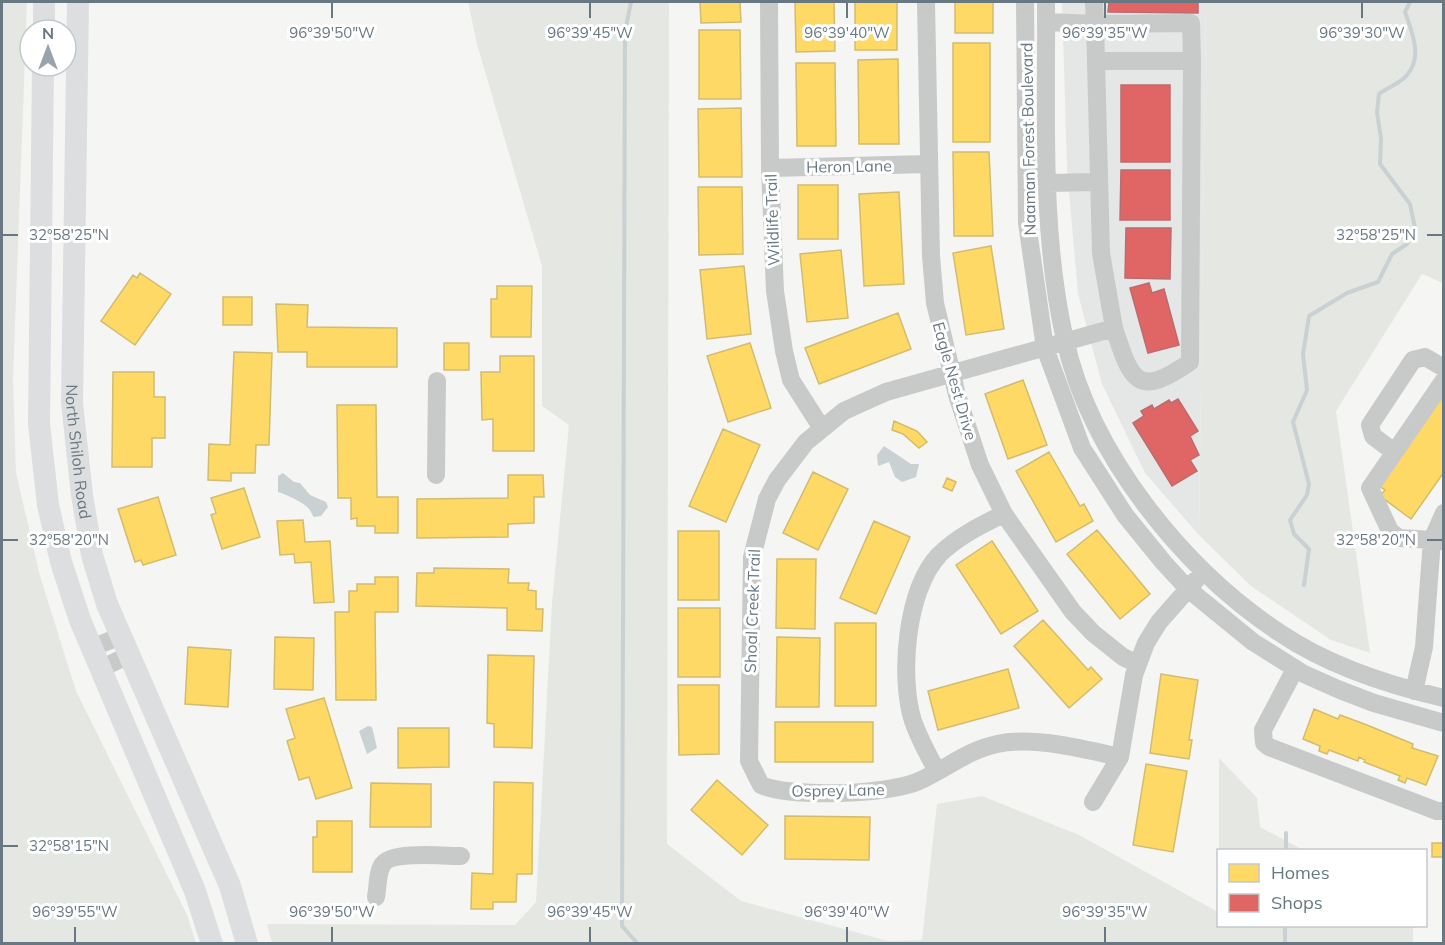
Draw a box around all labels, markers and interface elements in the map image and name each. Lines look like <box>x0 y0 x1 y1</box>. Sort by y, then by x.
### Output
north arrow <box>18 18 78 78</box>
text: N <box>42 23 54 43</box>
text: 96°39'50"W <box>289 23 375 42</box>
text: 96°39'45"W <box>547 23 633 42</box>
text: 96°39'40"W <box>804 23 890 42</box>
text: 96°39'35"W <box>1062 23 1148 42</box>
text: 96°39'30"W <box>1319 23 1405 42</box>
street label: Naaman Forest Boulevard <box>1016 42 1040 236</box>
street label: Heron Lane <box>806 155 892 177</box>
street label: Wildlife Trail <box>760 174 784 266</box>
text: 32°58'25"N <box>29 225 109 244</box>
text: 32°58'25"N <box>1336 225 1416 244</box>
street label: Eagle Nest Drive <box>929 320 981 442</box>
street label: North Shiloh Road <box>62 384 96 520</box>
text: 32°58'20"N <box>29 530 109 549</box>
text: 32°58'20"N <box>1336 530 1416 549</box>
street label: Shoal Creek Trail <box>740 549 764 673</box>
street label: Osprey Lane <box>791 779 885 801</box>
text: 32°58'15"N <box>29 836 109 855</box>
legend <box>1217 849 1427 927</box>
text: Homes <box>1271 861 1330 884</box>
text: Shops <box>1271 891 1323 914</box>
text: 96°39'55"W <box>32 902 118 921</box>
text: 96°39'50"W <box>289 902 375 921</box>
text: 96°39'45"W <box>547 902 633 921</box>
text: 96°39'40"W <box>804 902 890 921</box>
text: 96°39'35"W <box>1062 902 1148 921</box>

